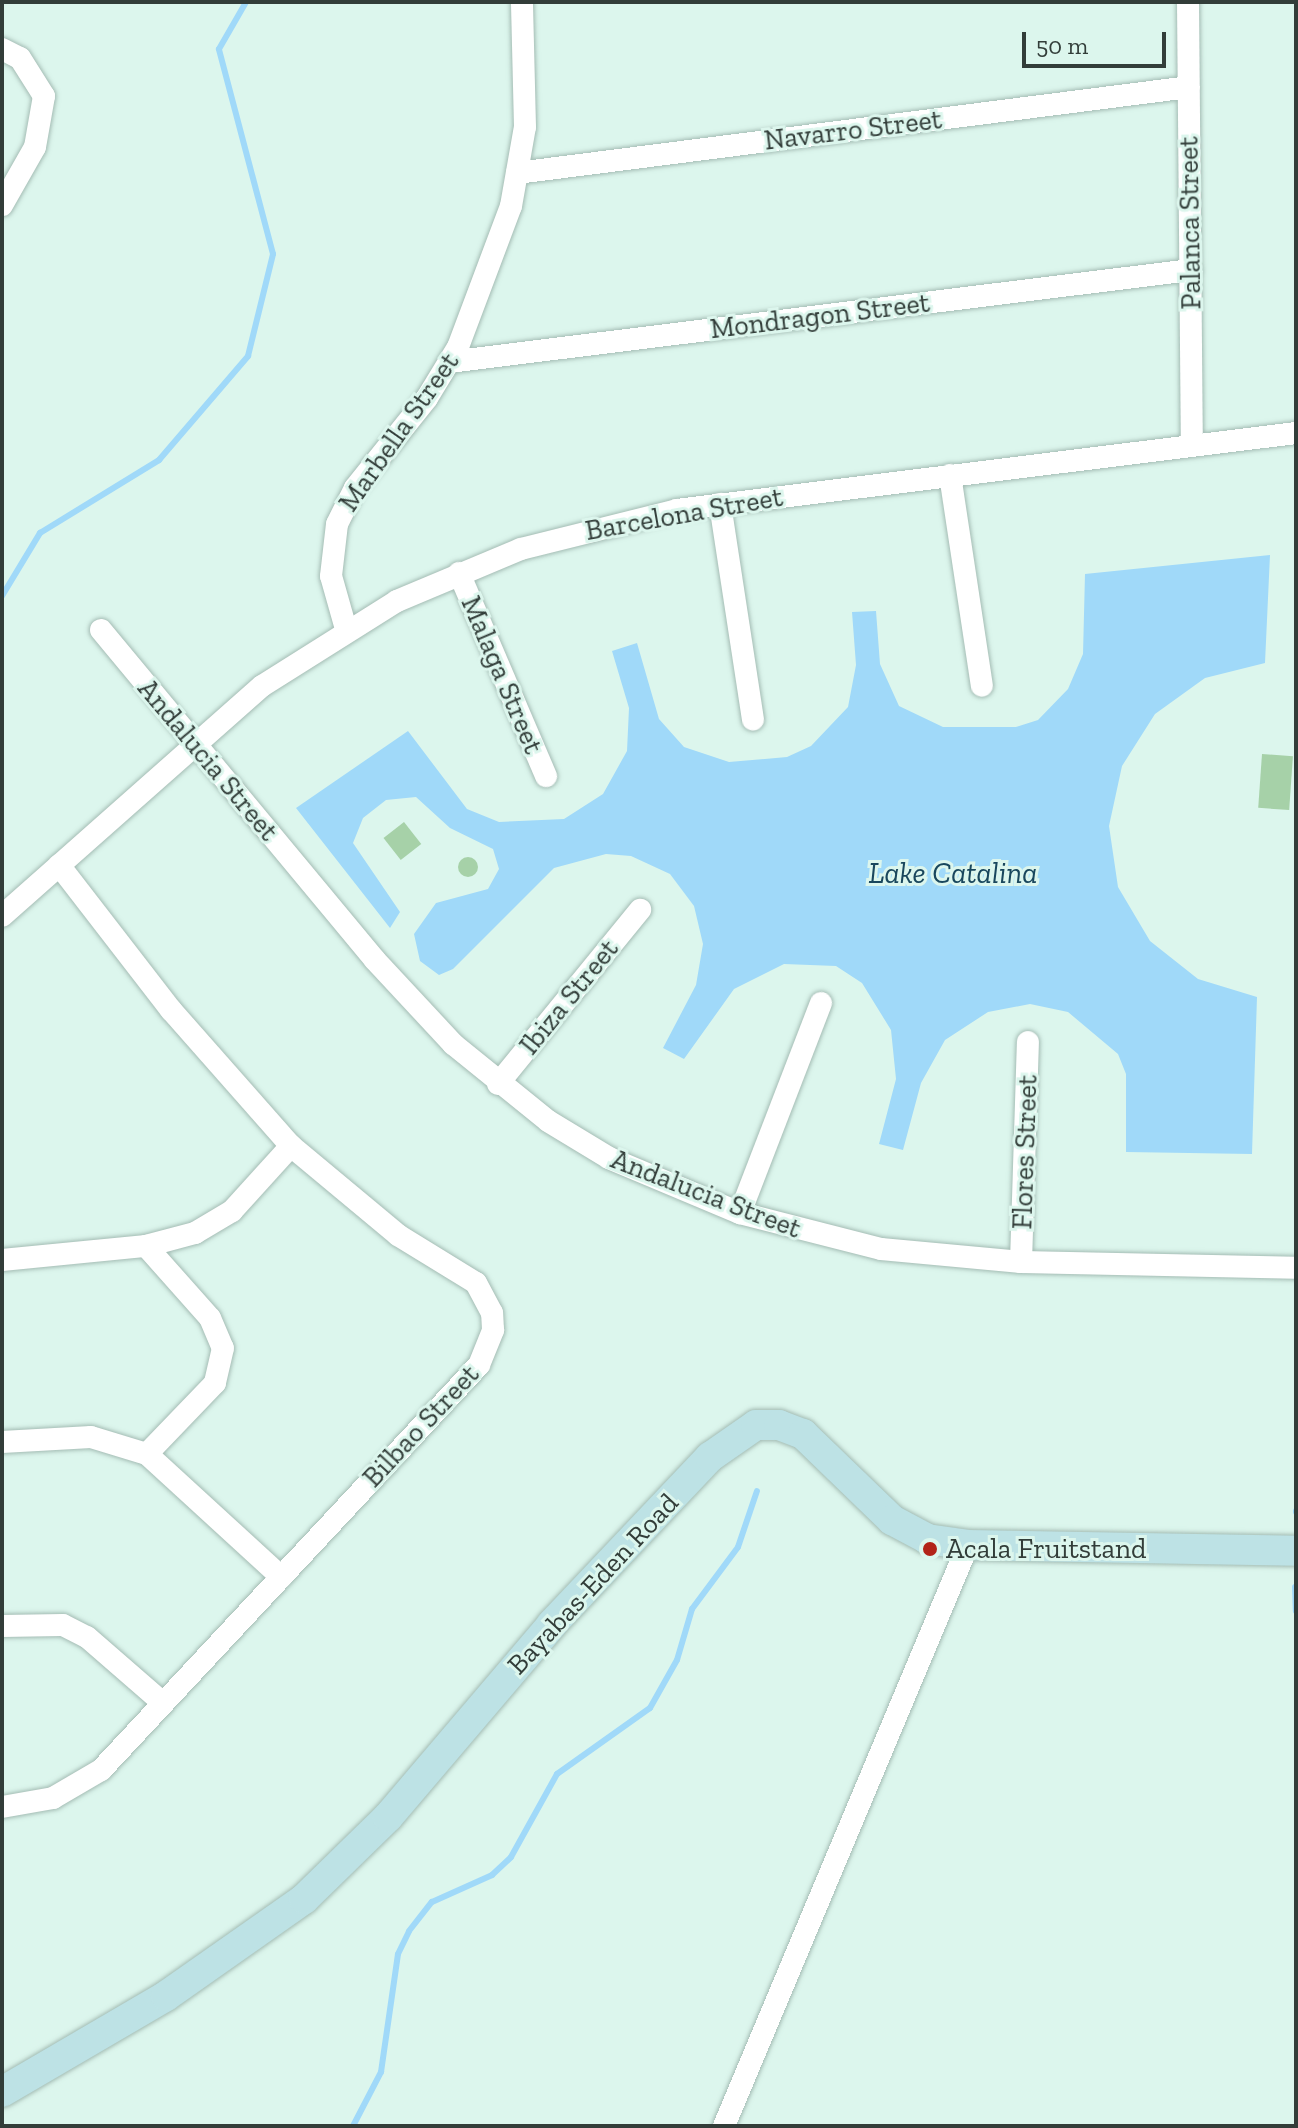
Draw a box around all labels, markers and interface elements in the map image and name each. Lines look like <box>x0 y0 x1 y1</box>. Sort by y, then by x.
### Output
scale bar <box>1026 16 1170 66</box>
text: 50 m <box>1036 31 1088 60</box>
street label: Navarro Street <box>762 102 944 158</box>
street label: Palanca Street <box>1172 136 1208 310</box>
street label: Mondragon Street <box>708 286 932 346</box>
street label: Marbella Street <box>332 346 466 518</box>
street label: Barcelona Street <box>583 480 785 548</box>
street label: Malaga Street <box>454 591 550 759</box>
street label: Andalucia Street <box>131 672 285 848</box>
water label: Lake Catalina <box>869 855 1037 891</box>
street label: Ibiza Street <box>512 933 626 1061</box>
street label: Flores Street <box>1006 1074 1044 1230</box>
street label: Andalucia Street <box>606 1142 806 1246</box>
street label: Bilbao Street <box>356 1358 486 1494</box>
street label: Bayabas-Eden Road <box>501 1487 685 1681</box>
place label: Acala Fruitstand <box>946 1532 1146 1566</box>
marker: Acala Fruitstand <box>921 1540 939 1558</box>

